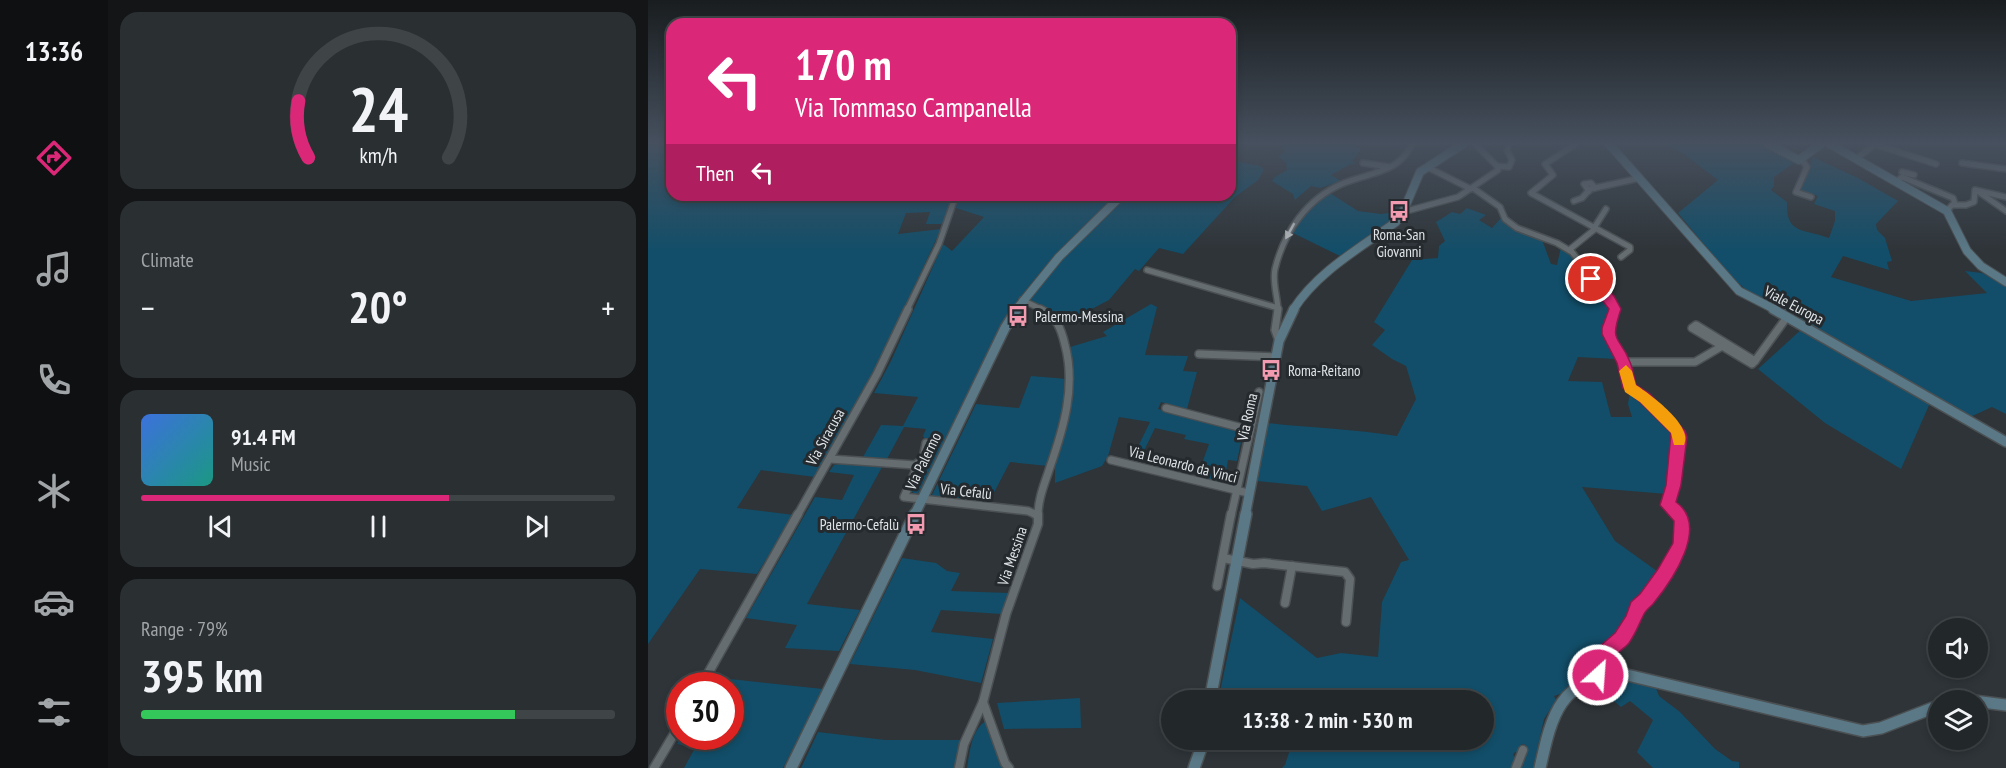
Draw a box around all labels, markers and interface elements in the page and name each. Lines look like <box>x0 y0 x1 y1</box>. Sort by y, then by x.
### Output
text: 13:36 <box>25 34 83 68</box>
text: 170 m <box>795 37 892 92</box>
icon: left <box>696 42 774 120</box>
text: 24 <box>348 68 408 149</box>
text: Via Tommaso Campanella <box>795 90 1032 124</box>
icon: directions <box>33 137 75 179</box>
text: km/h <box>359 141 397 169</box>
icon: left <box>746 156 779 189</box>
text: Then <box>696 159 734 187</box>
bus stop icon: Roma-San Giovanni <box>1387 199 1411 223</box>
one-way arrow <box>1285 223 1295 240</box>
place label: Roma-San Giovanni <box>1373 225 1425 261</box>
text: Climate <box>141 247 194 273</box>
icon: music <box>33 248 75 290</box>
pin <box>1565 253 1616 304</box>
icon: arrive <box>1574 262 1607 295</box>
text: 20° <box>348 277 408 335</box>
street label: Viale Europa <box>1760 281 1827 329</box>
text: − <box>141 286 155 329</box>
text: + <box>601 286 615 329</box>
bus stop icon: Palermo-Messina <box>1006 304 1030 328</box>
place label: Palermo-Messina <box>1035 307 1124 326</box>
bus stop icon: Roma-Reitano <box>1259 358 1283 382</box>
icon: phone <box>33 359 75 401</box>
place label: Roma-Reitano <box>1288 361 1360 380</box>
street label: Via Roma <box>1232 391 1261 444</box>
street label: Via Siracusa <box>801 405 848 470</box>
text: 91.4 FM <box>231 423 296 451</box>
street label: Via Palermo <box>900 429 945 494</box>
street label: Via Leonardo da Vinci <box>1126 441 1239 487</box>
text: Music <box>231 451 271 477</box>
icon: climate <box>33 470 75 512</box>
street label: Via Cefalù <box>938 479 993 503</box>
icon: previous <box>204 510 237 543</box>
icon: pause <box>362 510 395 543</box>
icon: next <box>520 510 553 543</box>
bus stop icon: Palermo-Cefalù <box>904 512 928 536</box>
place label: Palermo-Cefalù <box>820 515 899 534</box>
street label: Via Messina <box>993 524 1031 589</box>
icon: car <box>33 581 75 623</box>
text: Range · 79% <box>141 616 228 642</box>
map controls <box>1928 618 1988 750</box>
button: sound <box>1928 618 1988 678</box>
position arrow <box>1566 643 1630 707</box>
text: 395 km <box>141 646 263 704</box>
speed limit sign: 30 <box>666 672 744 750</box>
button: layers <box>1928 690 1988 750</box>
icon: filters <box>33 691 75 733</box>
text: 13:38 · 2 min · 530 m <box>1242 706 1413 734</box>

